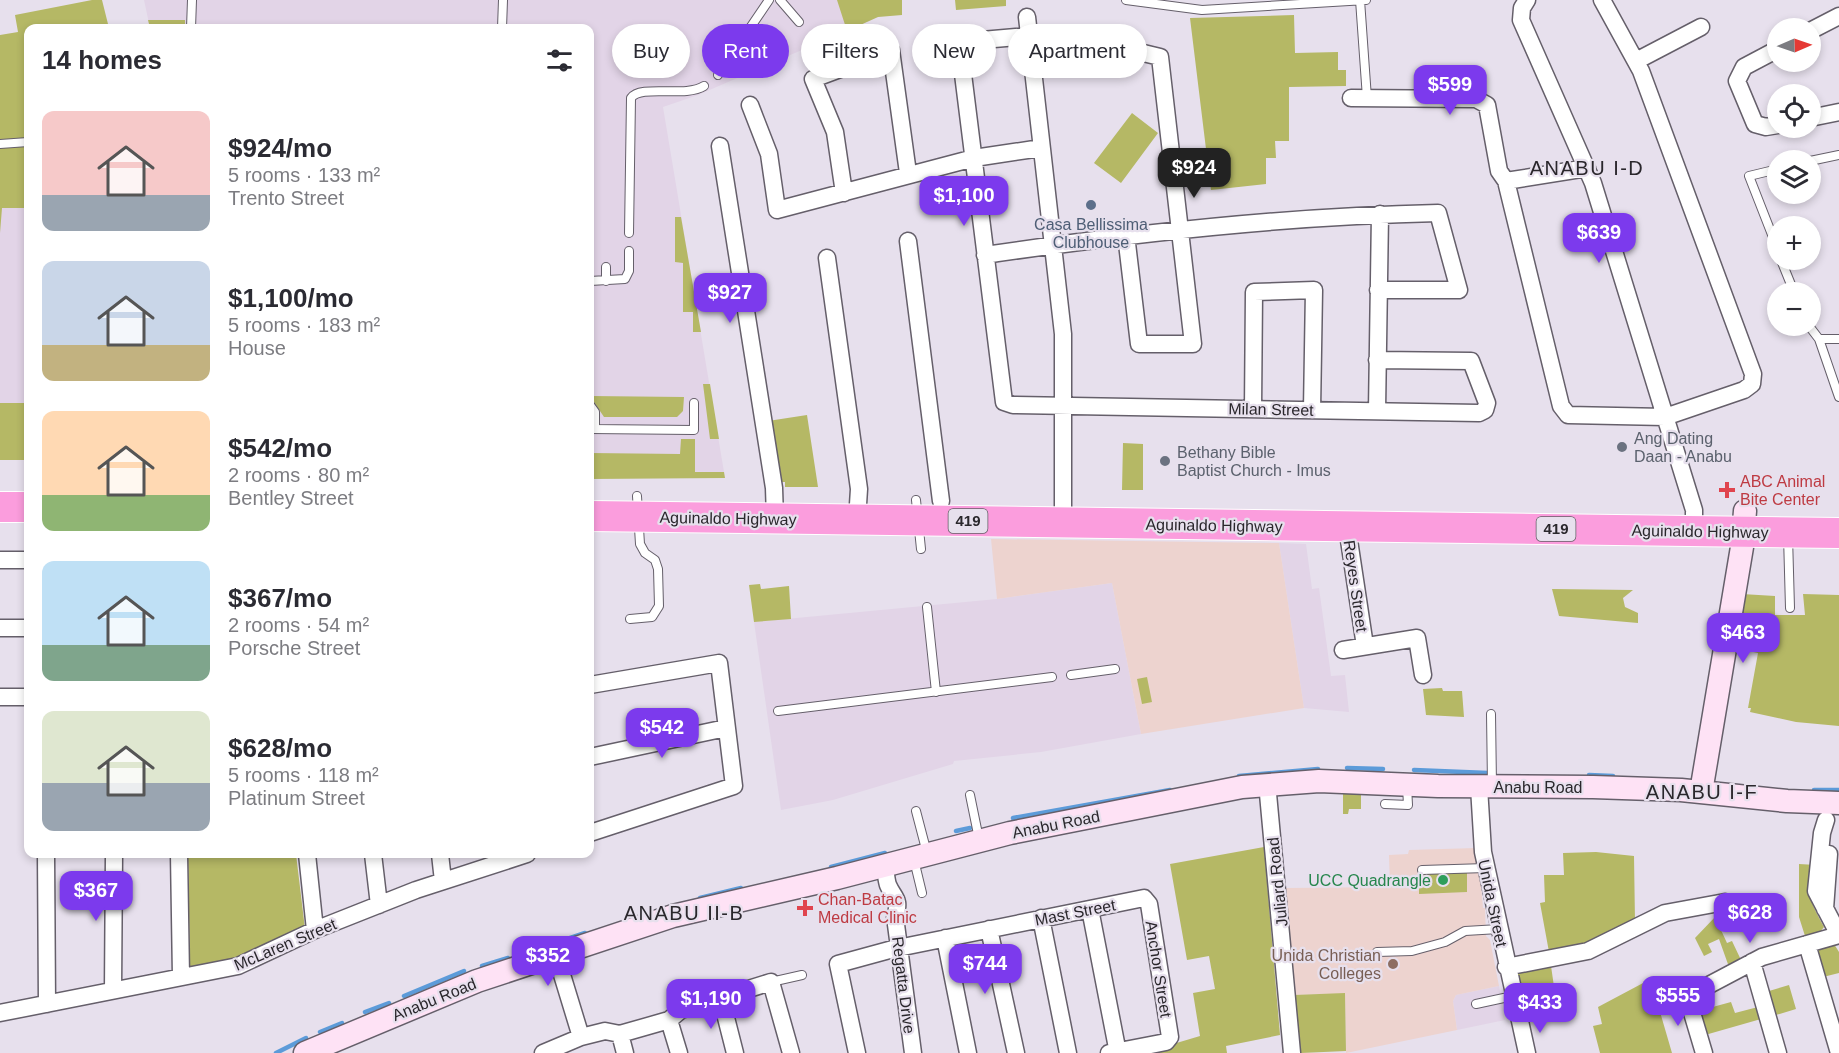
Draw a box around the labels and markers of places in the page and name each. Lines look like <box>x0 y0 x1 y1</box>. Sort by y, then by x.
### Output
pin: $599 <box>1414 65 1486 116</box>
pin: $924 <box>1158 148 1230 199</box>
pin: $1,100 <box>915 176 1013 227</box>
marker: Casa Bellissima Clubhouse <box>1084 198 1098 212</box>
pin: $639 <box>1563 213 1635 264</box>
place label: Casa Bellissima Clubhouse <box>1034 216 1148 251</box>
pin: $927 <box>694 273 766 324</box>
place label: Ang Dating Daan - Anabu <box>1634 430 1732 465</box>
marker: Ang Dating Daan - Anabu <box>1615 440 1629 454</box>
place label: Bethany Bible Baptist Church - Imus <box>1177 444 1331 479</box>
marker: Bethany Bible Baptist Church - Imus <box>1158 454 1172 468</box>
place label: ABC Animal Bite Center <box>1740 473 1825 508</box>
marker: ABC Animal Bite Center <box>1718 481 1736 499</box>
pin: $463 <box>1707 613 1779 664</box>
pin: $542 <box>626 708 698 759</box>
pin: $367 <box>60 871 132 922</box>
place label: UCC Quadrangle <box>1308 872 1431 889</box>
marker: UCC Quadrangle <box>1436 873 1450 887</box>
place label: Chan-Batac Medical Clinic <box>818 891 917 926</box>
pin: $628 <box>1714 893 1786 944</box>
marker: Chan-Batac Medical Clinic <box>796 899 814 917</box>
pin: $352 <box>512 936 584 987</box>
pin: $744 <box>949 944 1021 995</box>
place label: Unida Christian Colleges <box>1272 947 1381 982</box>
marker: Unida Christian Colleges <box>1386 957 1400 971</box>
pin: $555 <box>1642 976 1714 1027</box>
pin: $1,190 <box>662 979 760 1030</box>
pin: $433 <box>1504 983 1576 1034</box>

